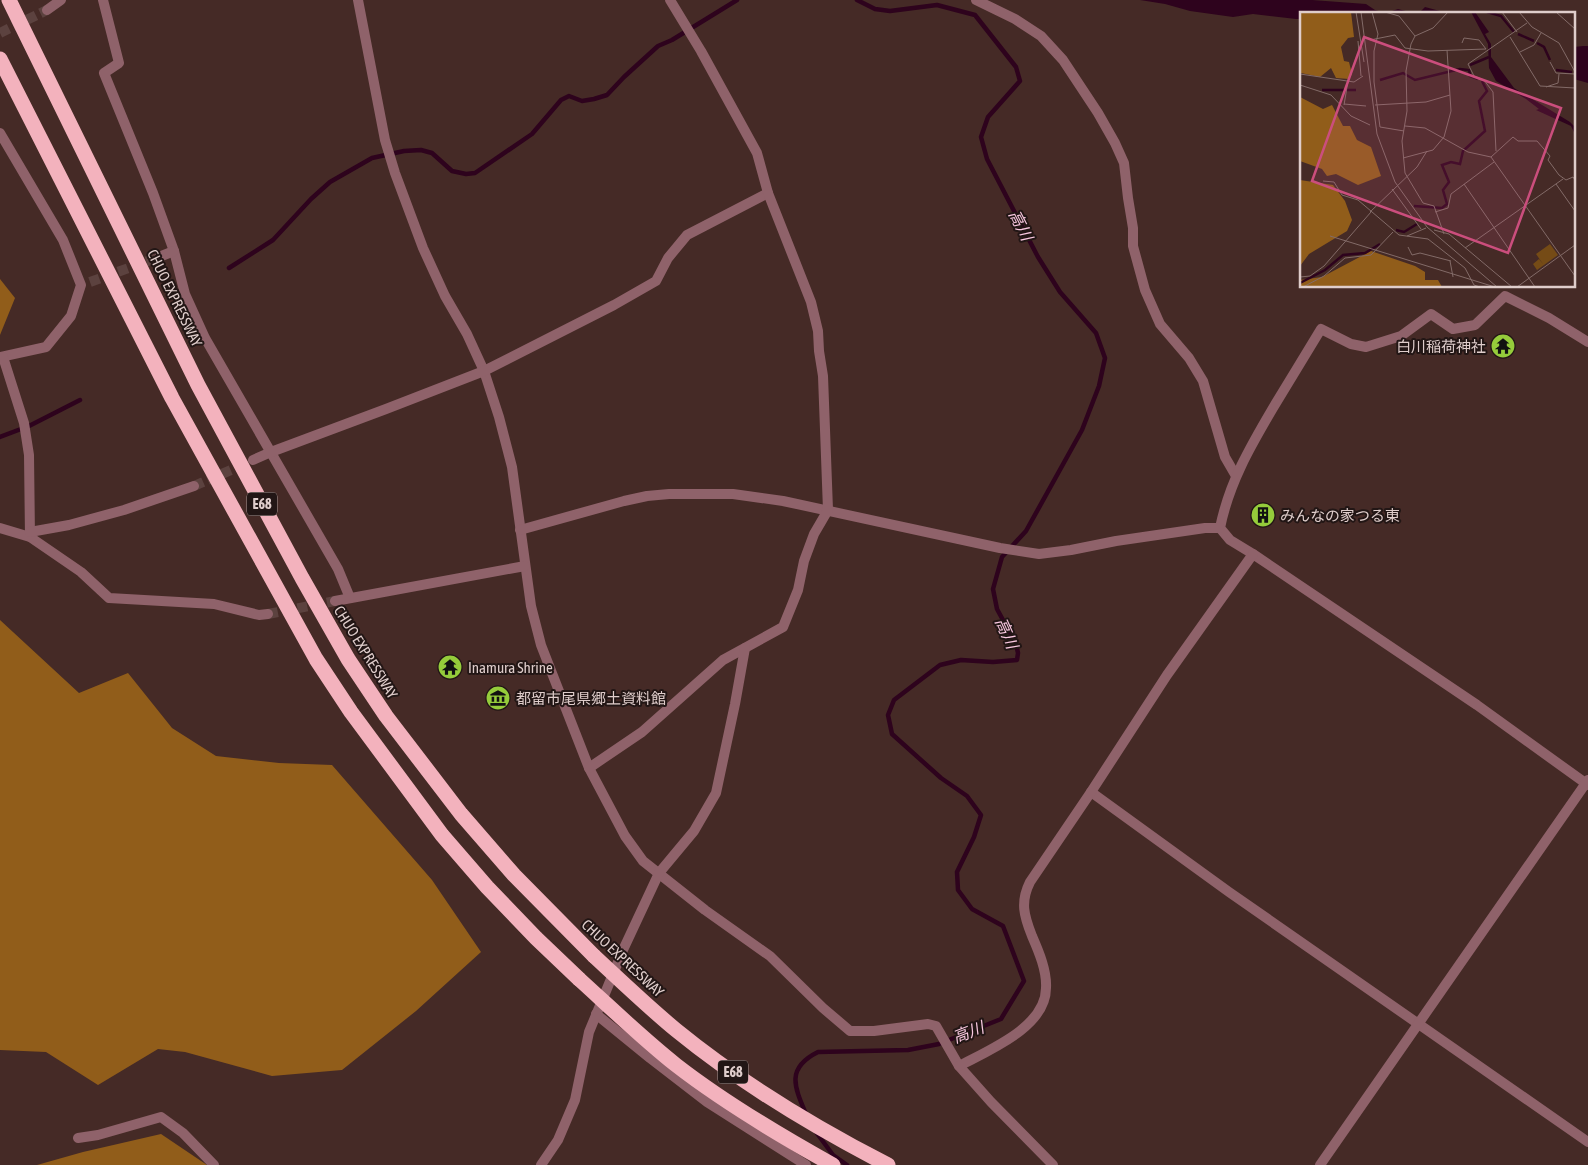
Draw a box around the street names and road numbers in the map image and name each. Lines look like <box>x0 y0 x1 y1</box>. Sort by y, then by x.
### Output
street label: CHUO EXPRESSWAY <box>144 247 206 350</box>
road number: E68 <box>247 492 277 516</box>
street label: CHUO EXPRESSWAY <box>331 603 401 702</box>
street label: CHUO EXPRESSWAY <box>578 916 668 1001</box>
road number: E68 <box>718 1060 748 1084</box>

